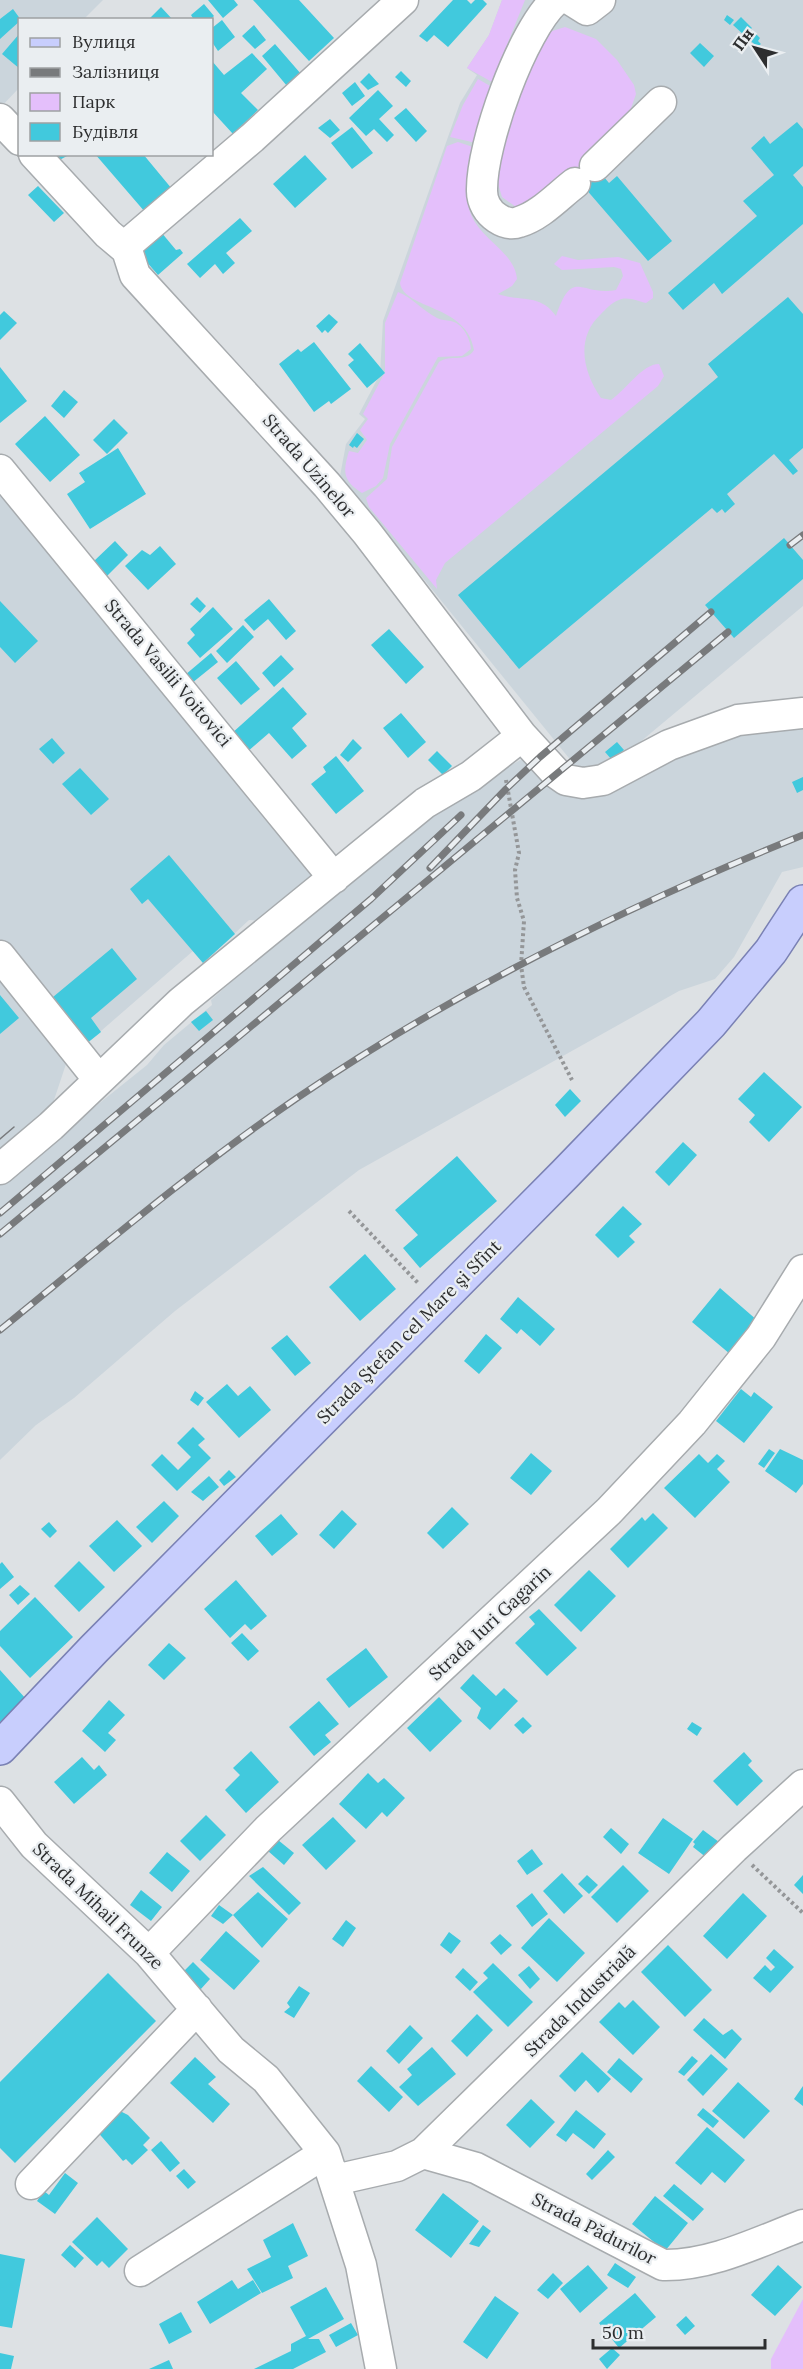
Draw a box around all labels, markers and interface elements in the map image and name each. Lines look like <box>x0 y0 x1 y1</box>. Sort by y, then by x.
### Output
legend <box>18 18 213 156</box>
north arrow <box>725 18 785 78</box>
text: Пн <box>728 24 758 54</box>
text: Вулиця <box>72 30 135 53</box>
text: Залізниця <box>72 60 160 83</box>
text: Парк <box>72 90 116 113</box>
text: Будівля <box>72 120 138 143</box>
street label: Strada Uzinelor <box>258 409 361 522</box>
street label: Strada Vasilii Voitovici <box>100 594 237 751</box>
street label: Strada Ştefan cel Mare şi Sfînt <box>312 1235 506 1429</box>
street label: Strada Iuri Gagarin <box>424 1560 556 1685</box>
street label: Strada Mihail Frunze <box>28 1837 169 1974</box>
street label: Strada Industrială <box>519 1940 640 2061</box>
street label: Strada Pădurilor <box>528 2187 660 2270</box>
scale bar <box>593 2312 766 2350</box>
text: 50 m <box>602 2321 644 2344</box>

